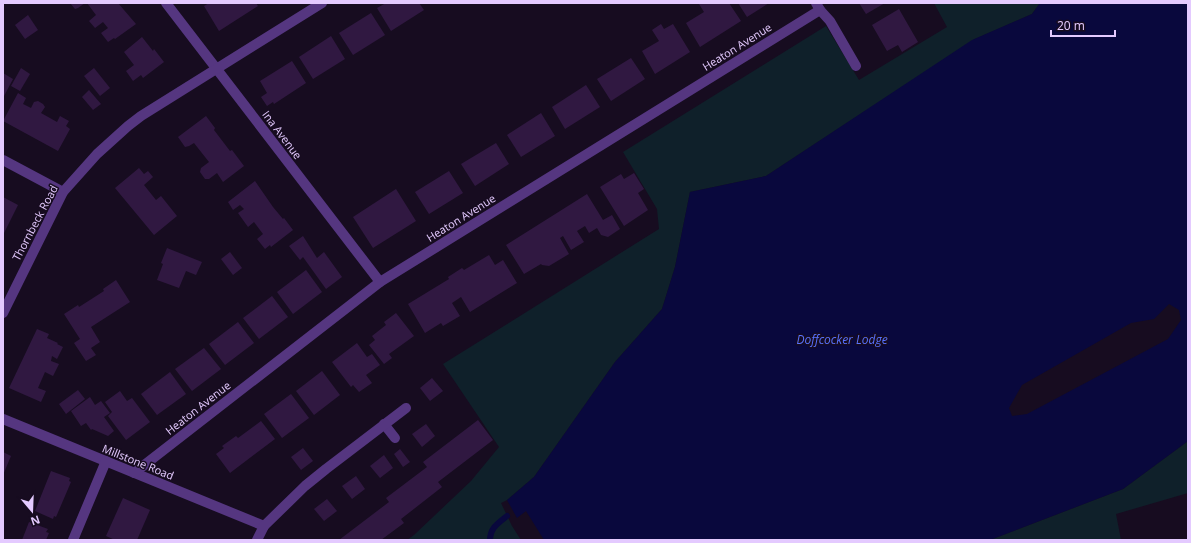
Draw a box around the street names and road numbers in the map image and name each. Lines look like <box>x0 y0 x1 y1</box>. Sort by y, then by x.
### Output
street label: Heaton Avenue <box>699 19 774 74</box>
street label: Ina Avenue <box>259 107 306 162</box>
street label: Thornbeck Road <box>8 182 61 263</box>
street label: Heaton Avenue <box>423 190 498 245</box>
street label: Heaton Avenue <box>162 377 233 438</box>
street label: Millstone Road <box>100 440 176 483</box>

